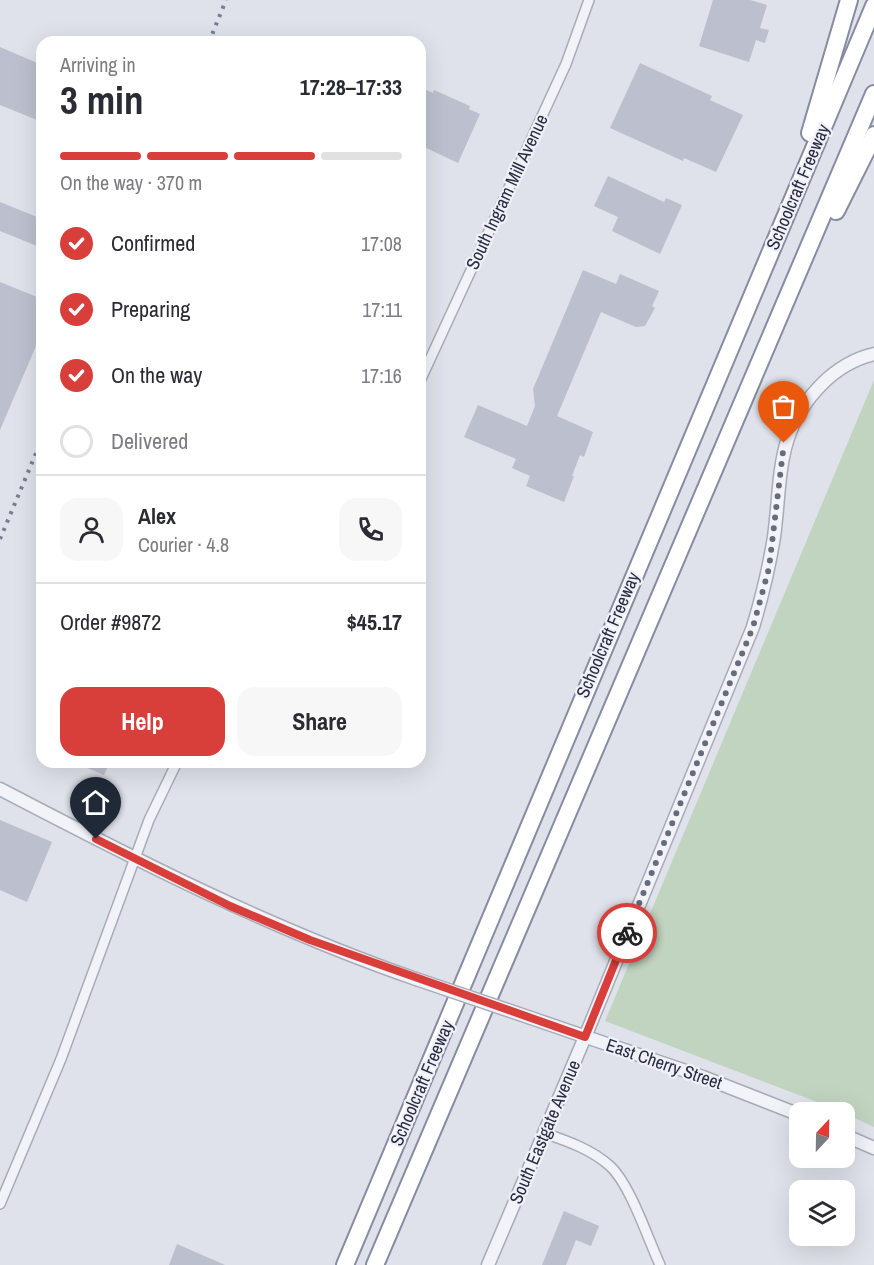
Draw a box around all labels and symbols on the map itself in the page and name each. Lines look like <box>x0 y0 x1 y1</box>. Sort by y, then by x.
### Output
street label: South Ingram Mill Avenue <box>460 110 554 274</box>
street label: Schoolcraft Freeway <box>760 119 836 254</box>
pin <box>758 381 809 443</box>
street label: Schoolcraft Freeway <box>570 567 646 702</box>
pin <box>70 777 121 839</box>
courier <box>597 903 657 963</box>
street label: Schoolcraft Freeway <box>384 1015 460 1150</box>
street label: East Cherry Street <box>603 1032 726 1095</box>
street label: South Eastgate Avenue <box>503 1056 586 1208</box>
north arrow <box>789 1102 855 1168</box>

